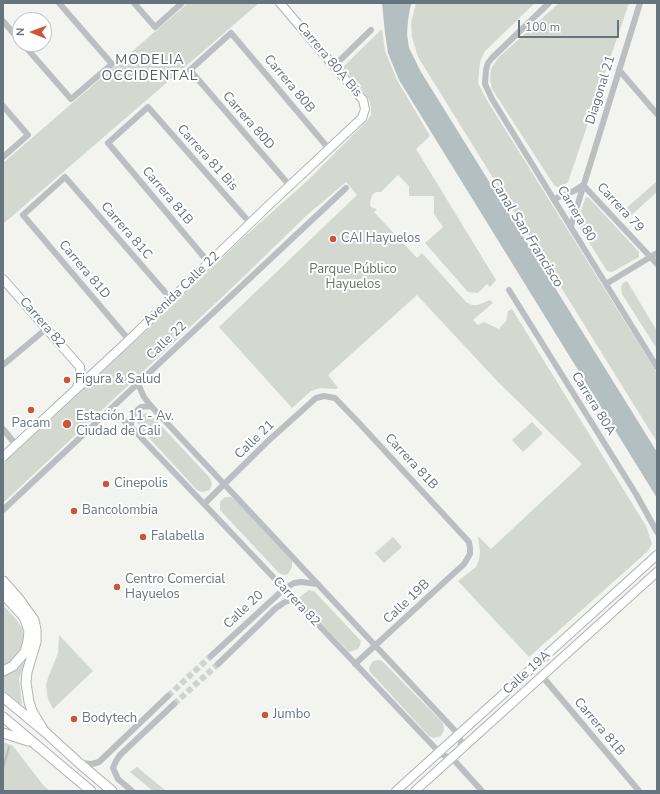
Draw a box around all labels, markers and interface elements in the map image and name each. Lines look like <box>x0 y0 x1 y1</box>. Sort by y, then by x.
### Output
north arrow <box>12 12 52 52</box>
scale bar <box>520 12 621 38</box>
street label: Carrera 80A Bis <box>293 19 365 101</box>
text: 100 m <box>525 19 560 35</box>
text: N <box>13 28 28 36</box>
street label: Carrera 80B <box>260 52 318 116</box>
district label: MODELIA OCCIDENTAL <box>102 53 198 86</box>
street label: Diagonal 21 <box>583 54 619 126</box>
street label: Carrera 80D <box>219 89 277 153</box>
street label: Carrera 81 Bis <box>173 122 241 194</box>
street label: Carrera 81B <box>138 164 196 228</box>
water label: Canal San Francisco <box>486 175 566 291</box>
street label: Carrera 79 <box>593 180 647 236</box>
street label: Carrera 80 <box>553 183 599 245</box>
street label: Carrera 81C <box>97 199 155 263</box>
place label: CAI Hayuelos <box>341 231 421 247</box>
marker: CAI Hayuelos <box>328 234 338 244</box>
street label: Carrera 81D <box>55 238 113 302</box>
street label: Avenida Calle 22 <box>141 249 223 329</box>
park label: Parque Público Hayuelos <box>309 262 397 293</box>
street label: Carrera 82 <box>16 294 68 352</box>
street label: Calle 22 <box>144 319 190 363</box>
street label: Carrera 80A <box>567 370 619 438</box>
place label: Figura & Salud <box>75 372 161 388</box>
marker: Figura & Salud <box>62 375 72 385</box>
marker: Pacam <box>26 405 36 415</box>
place label: Estación 11 - Av. Ciudad de Cali <box>76 409 174 440</box>
place label: Pacam <box>12 416 50 432</box>
street label: Calle 21 <box>232 417 278 463</box>
marker: Estación 11 - Av. Ciudad de Cali <box>61 418 73 430</box>
street label: Carrera 81B <box>381 431 441 493</box>
place label: Cinepolis <box>114 476 168 492</box>
marker: Cinepolis <box>101 479 111 489</box>
place label: Bancolombia <box>82 503 158 519</box>
marker: Bancolombia <box>69 506 79 516</box>
place label: Falabella <box>151 529 205 545</box>
marker: Falabella <box>138 532 148 542</box>
place label: Centro Comercial Hayuelos <box>125 572 225 603</box>
street label: Carrera 82 <box>269 574 323 630</box>
street label: Calle 19B <box>381 577 433 627</box>
marker: Centro Comercial Hayuelos <box>112 582 122 592</box>
street label: Calle 20 <box>221 588 267 632</box>
street label: Calle 19A <box>500 648 554 698</box>
street label: Carrera 81B <box>570 695 628 759</box>
place label: Jumbo <box>273 707 310 723</box>
marker: Jumbo <box>260 710 270 720</box>
place label: Bodytech <box>82 711 137 727</box>
marker: Bodytech <box>69 714 79 724</box>

